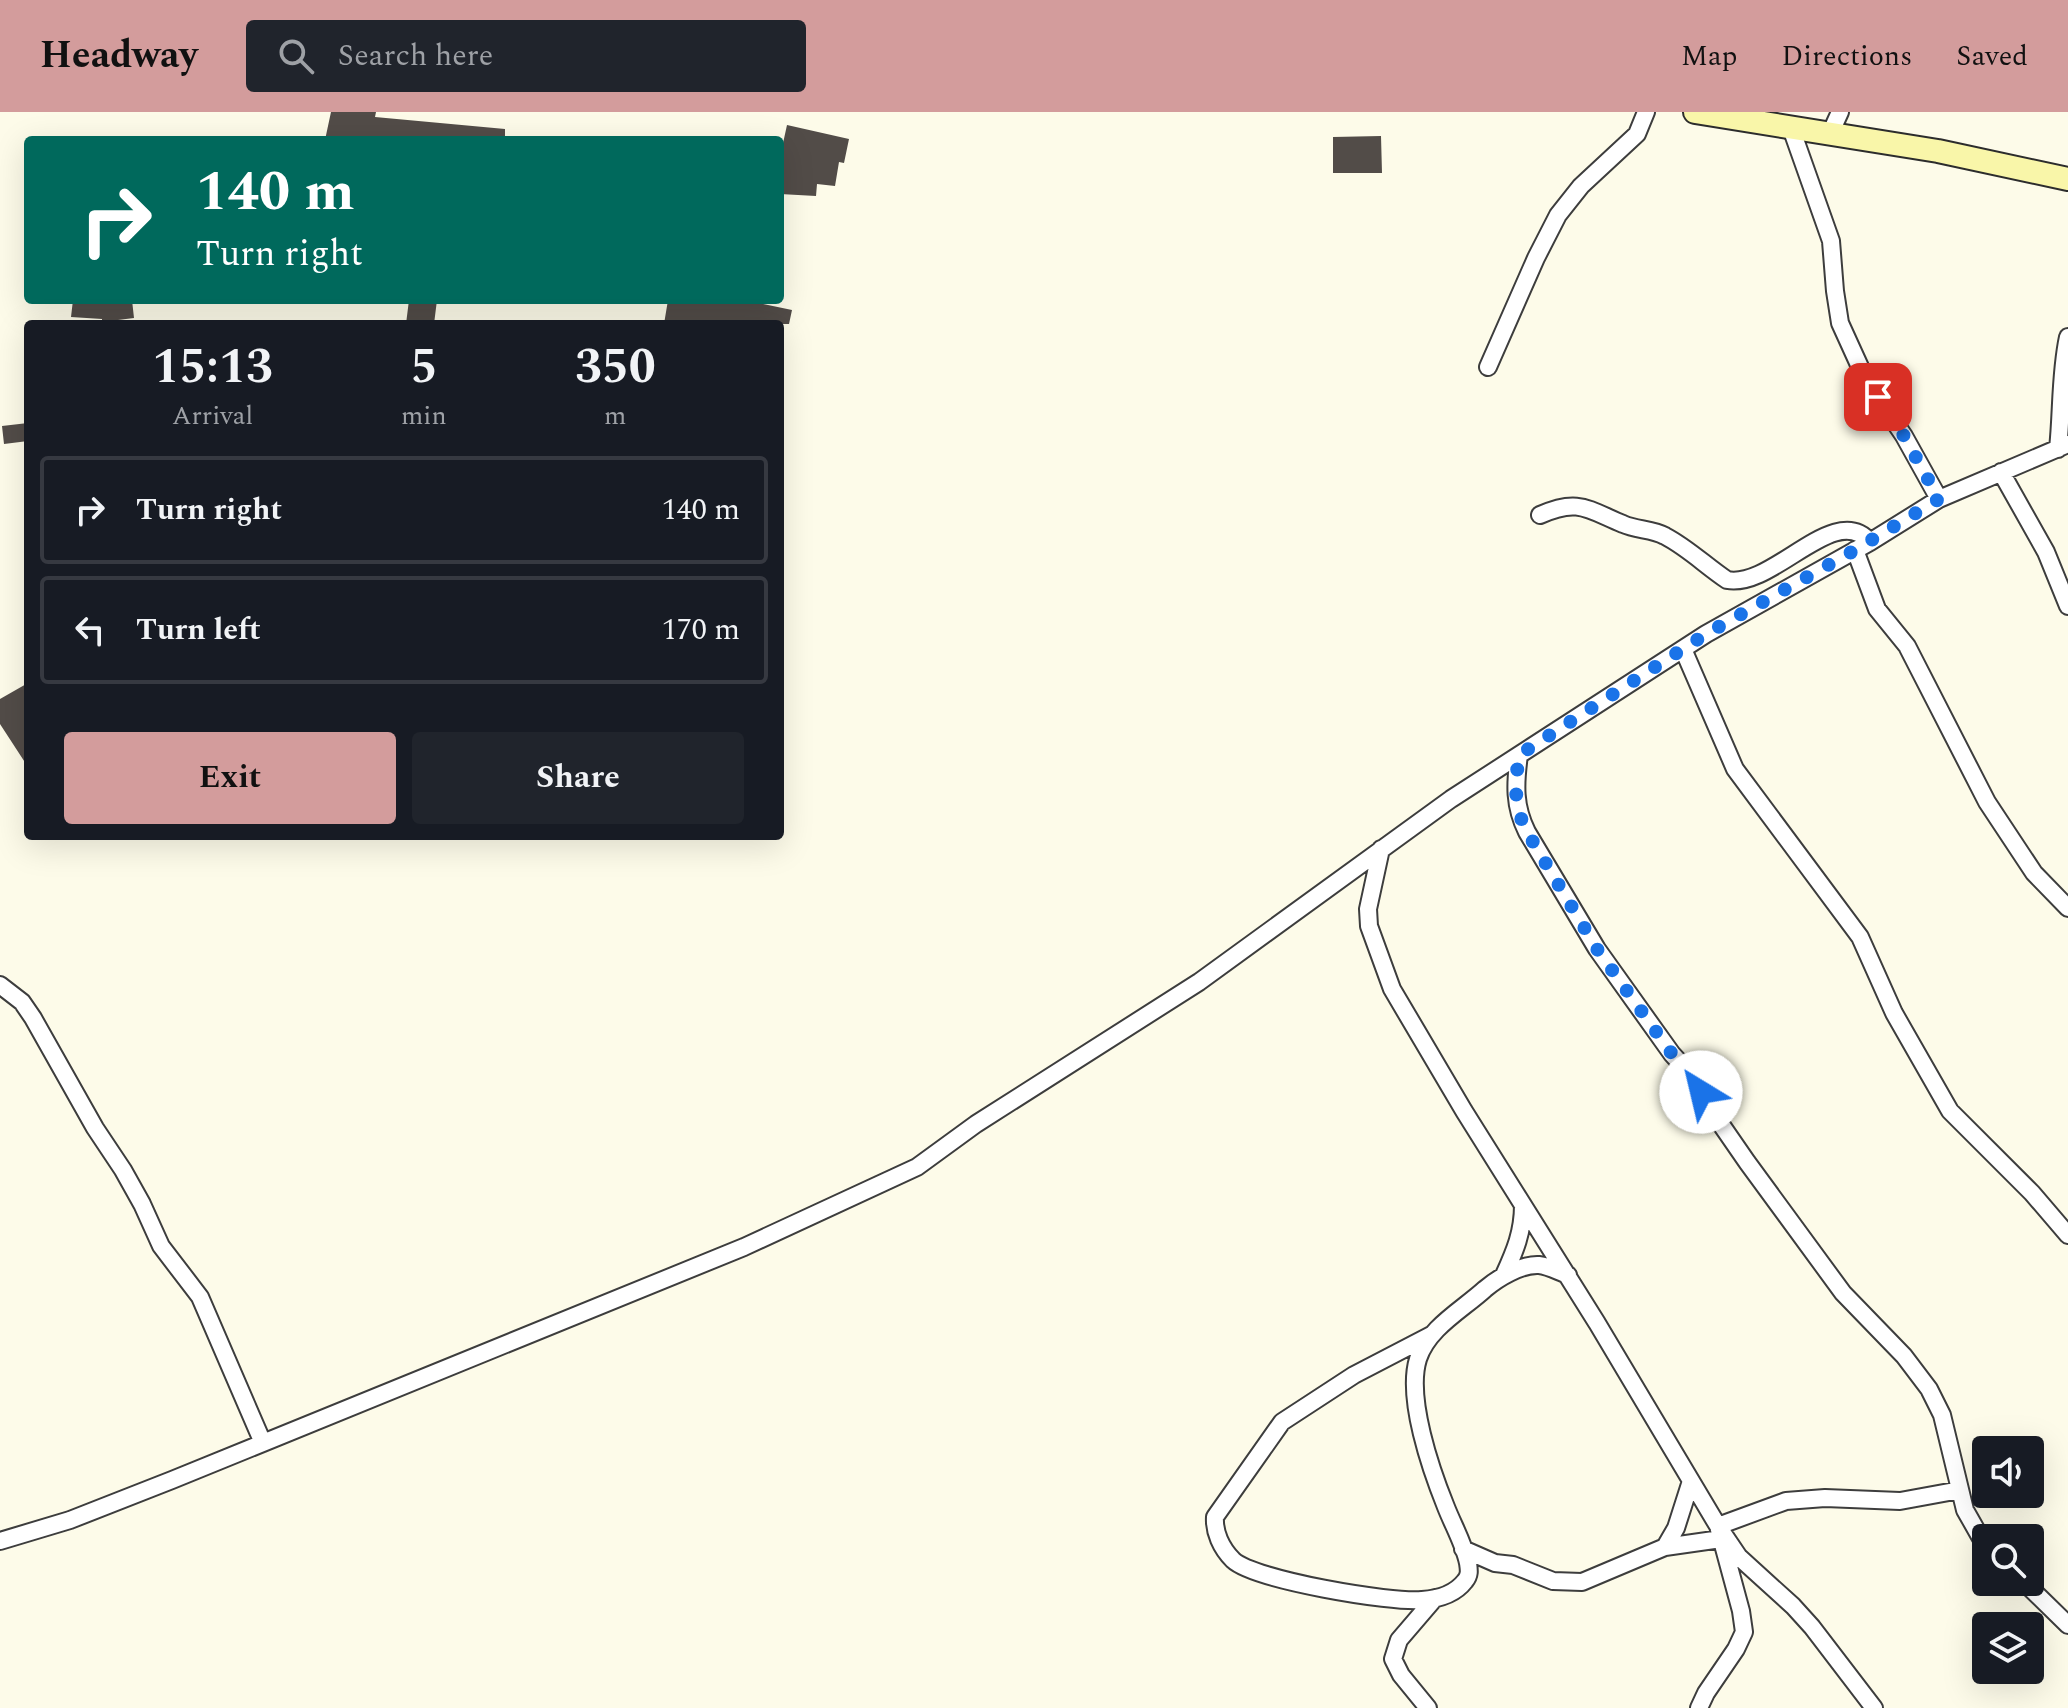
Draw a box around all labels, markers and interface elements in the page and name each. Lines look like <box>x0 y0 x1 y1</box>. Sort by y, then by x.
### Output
search box <box>246 20 806 92</box>
text: Headway <box>40 27 198 85</box>
text: Search here <box>338 33 493 79</box>
icon: search <box>274 34 318 78</box>
text: Map <box>1681 35 1738 78</box>
text: Directions <box>1782 35 1912 78</box>
text: Saved <box>1956 35 2028 78</box>
text: 140 m <box>196 150 355 235</box>
icon: right <box>64 168 168 272</box>
text: Turn right <box>196 227 363 282</box>
text: 15:13 <box>152 331 273 404</box>
text: 5 <box>410 331 437 404</box>
text: 350 <box>575 331 656 404</box>
pin <box>1844 363 1912 431</box>
icon: arrive <box>1856 375 1900 419</box>
text: Arrival <box>172 396 253 436</box>
text: min <box>401 396 447 436</box>
text: m <box>604 396 626 436</box>
text: Turn right <box>136 487 282 533</box>
text: 140 m <box>662 487 740 533</box>
icon: right <box>68 488 112 532</box>
text: Turn left <box>136 607 261 653</box>
text: 170 m <box>662 607 740 653</box>
icon: left <box>68 608 112 652</box>
button: Exit <box>64 732 396 824</box>
button: Share <box>412 732 744 824</box>
position arrow <box>1659 1050 1743 1134</box>
map controls <box>1972 1436 2044 1684</box>
button: sound <box>1972 1436 2044 1508</box>
button: search <box>1972 1524 2044 1596</box>
button: layers <box>1972 1612 2044 1684</box>

